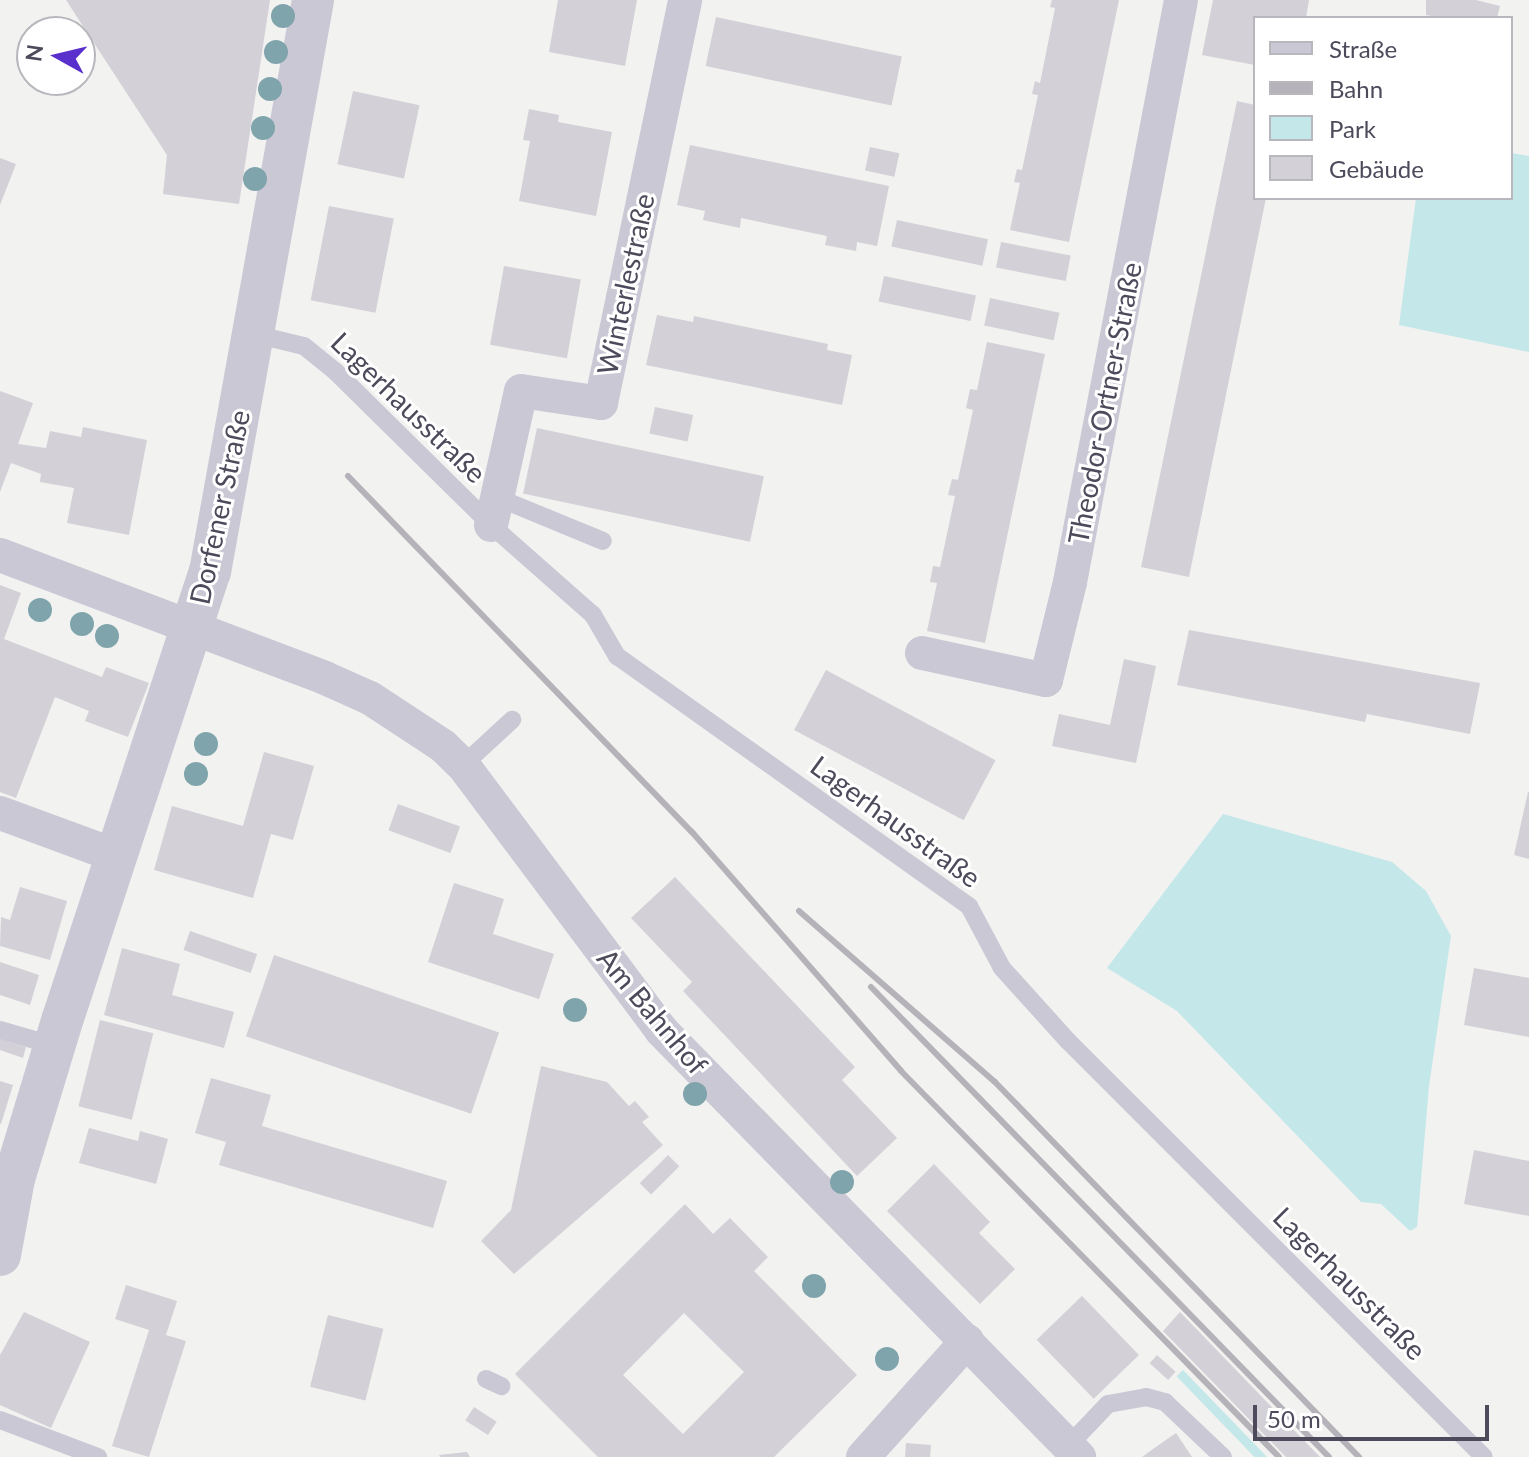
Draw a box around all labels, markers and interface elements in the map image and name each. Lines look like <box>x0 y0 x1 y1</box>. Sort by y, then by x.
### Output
north arrow <box>16 16 96 96</box>
legend <box>1253 16 1513 200</box>
text: Straße <box>1329 34 1397 63</box>
text: N <box>19 43 48 63</box>
text: Bahn <box>1329 74 1383 103</box>
text: Park <box>1329 114 1376 143</box>
text: Gebäude <box>1329 154 1424 183</box>
street label: Winterlestraße <box>589 190 661 378</box>
street label: Theodor-Ortner-Straße <box>1060 259 1148 547</box>
street label: Lagerhausstraße <box>325 325 493 489</box>
street label: Dorfener Straße <box>182 406 256 608</box>
street label: Lagerhausstraße <box>804 748 988 894</box>
street label: Am Bahnhof <box>591 942 715 1080</box>
street label: Lagerhausstraße <box>1267 1200 1433 1366</box>
scale bar <box>1257 1389 1493 1439</box>
text: 50 m <box>1267 1404 1321 1433</box>

